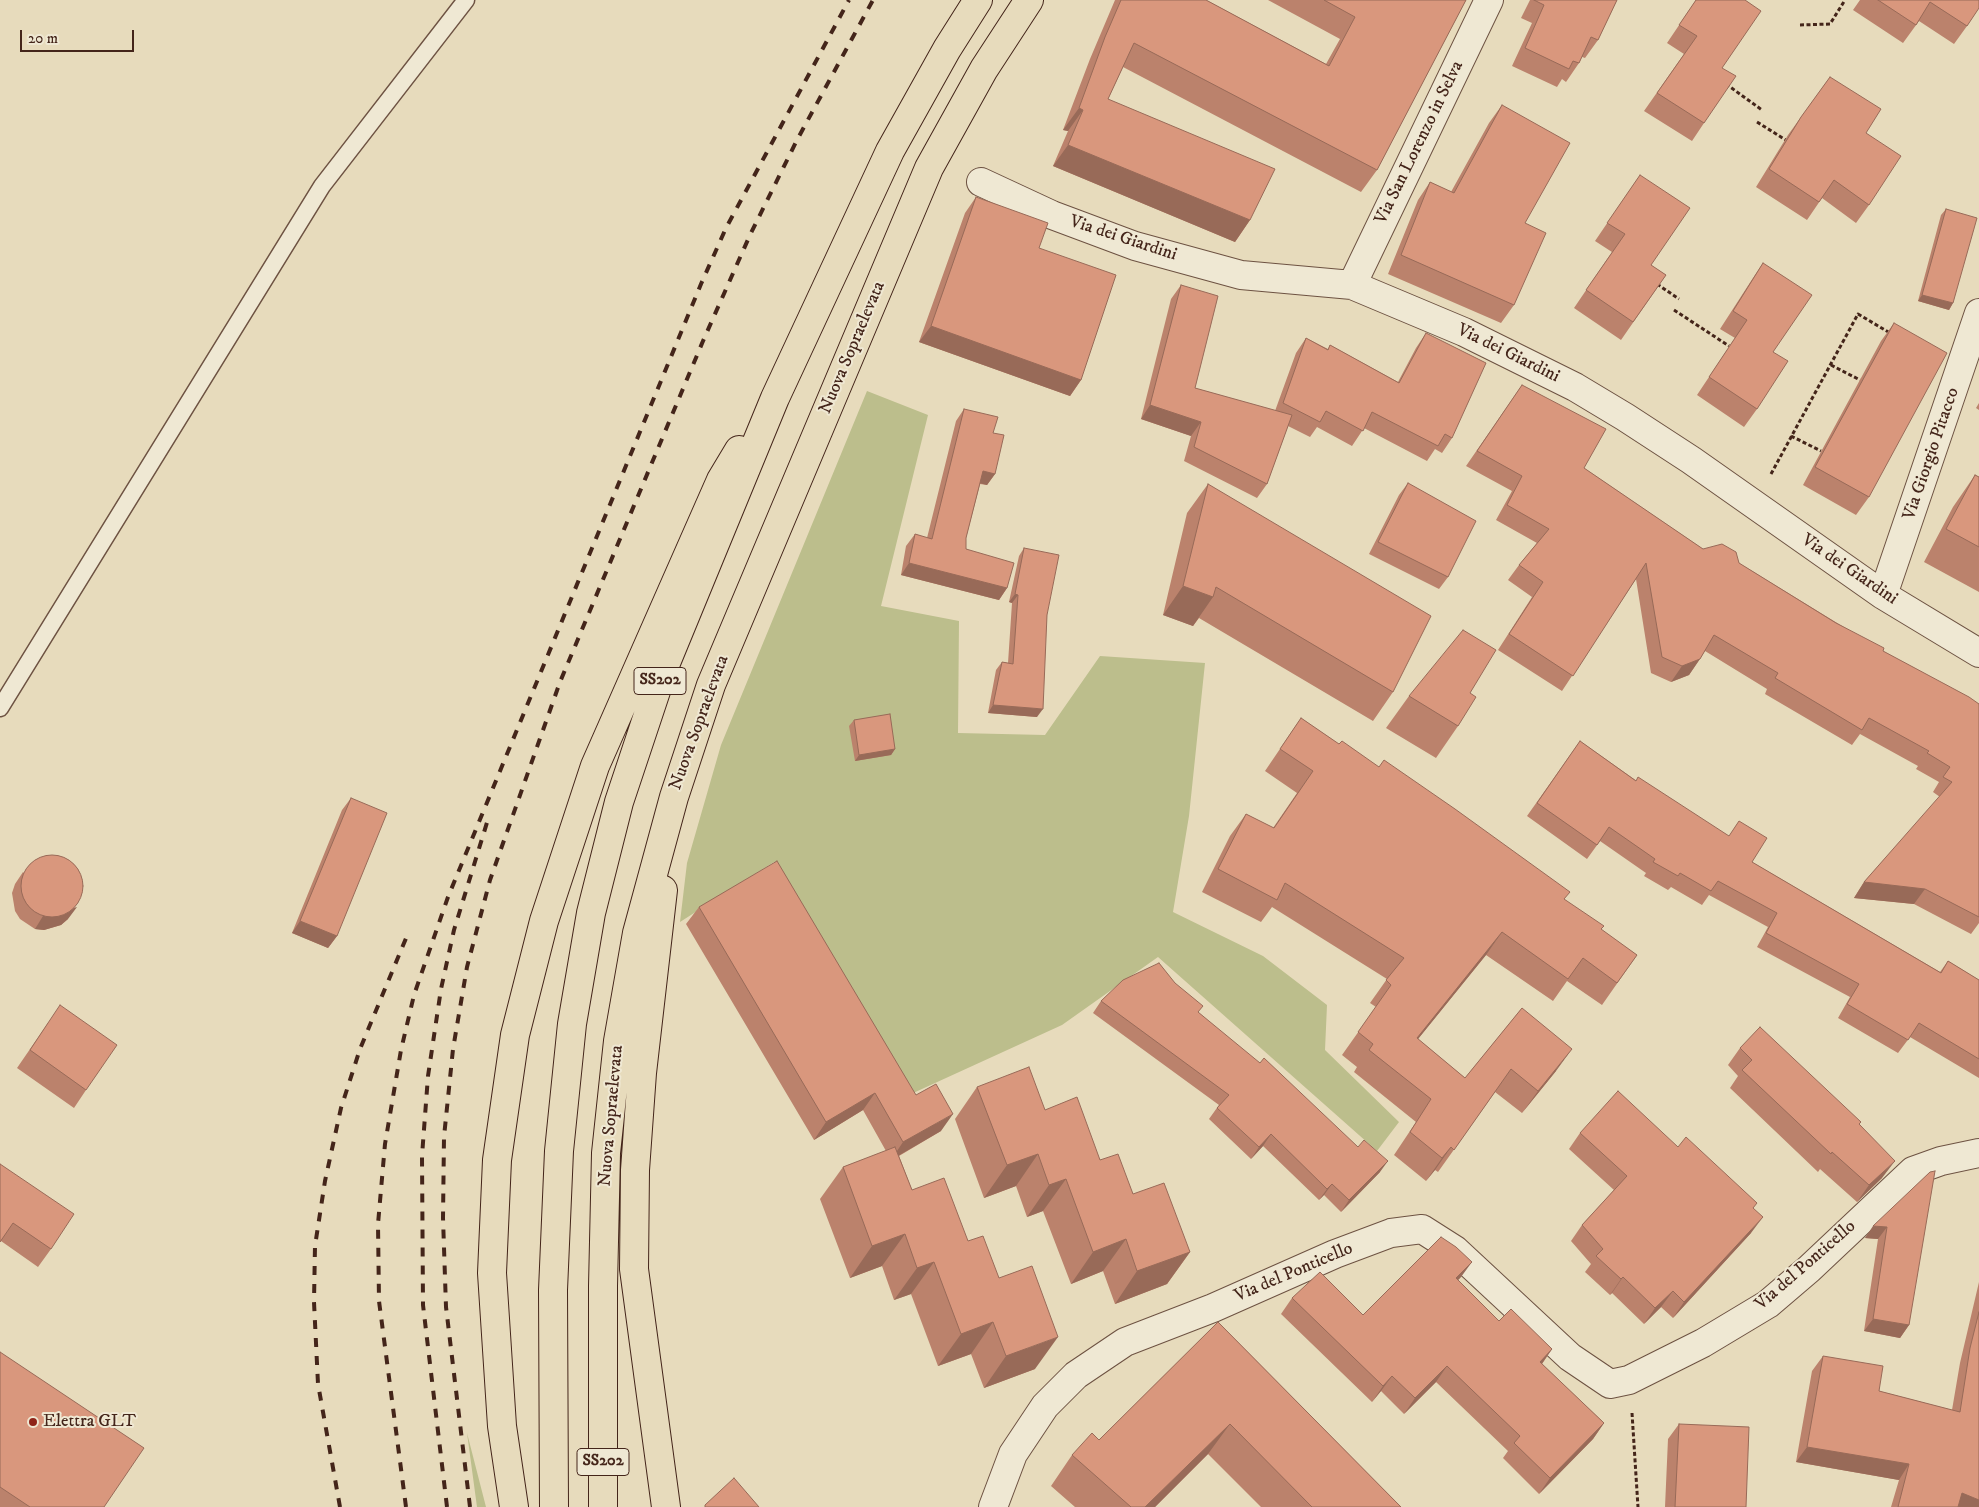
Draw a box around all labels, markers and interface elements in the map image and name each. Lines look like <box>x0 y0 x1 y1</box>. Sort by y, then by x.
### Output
scale bar <box>22 20 136 52</box>
text: 20 m <box>28 29 58 48</box>
street label: Via San Lorenzo in Selva <box>1371 58 1469 228</box>
street label: Via dei Giardini <box>1067 211 1179 267</box>
street label: Nuova Sopraelevata <box>815 278 891 418</box>
street label: Via dei Giardini <box>1453 320 1563 388</box>
street label: Via Giorgio Pitacco <box>1899 385 1965 523</box>
street label: Via dei Giardini <box>1797 530 1901 610</box>
street label: Nuova Sopraelevata <box>666 653 734 793</box>
road number: SS202 <box>634 668 686 694</box>
street label: Nuova Sopraelevata <box>595 1044 629 1188</box>
street label: Via del Ponticello <box>1751 1216 1861 1316</box>
street label: Via del Ponticello <box>1232 1238 1356 1308</box>
place label: Elettra GLT <box>43 1411 136 1433</box>
marker: Elettra GLT <box>27 1416 39 1428</box>
road number: SS202 <box>577 1448 629 1475</box>

